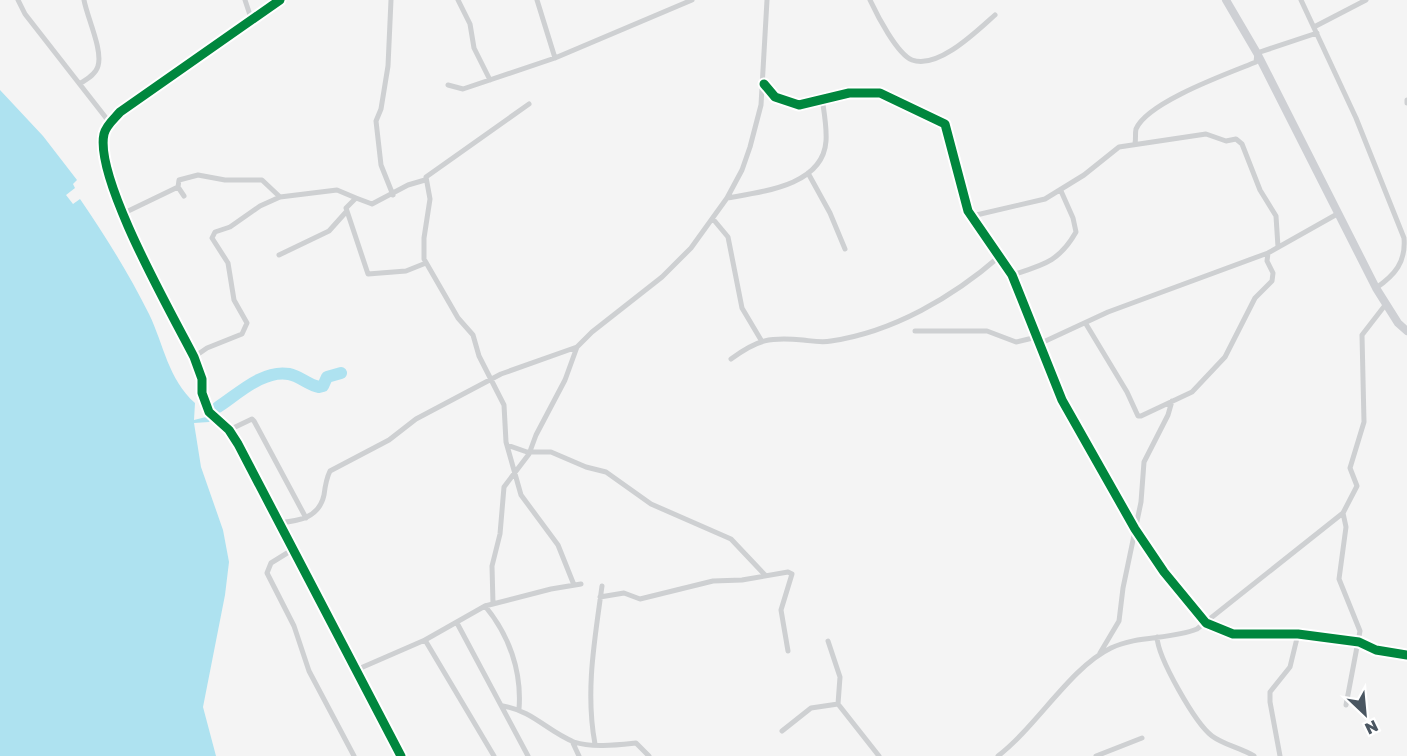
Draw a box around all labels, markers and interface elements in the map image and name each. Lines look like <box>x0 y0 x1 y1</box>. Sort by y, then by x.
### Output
north arrow <box>1335 684 1395 744</box>
text: N <box>1362 716 1381 739</box>

